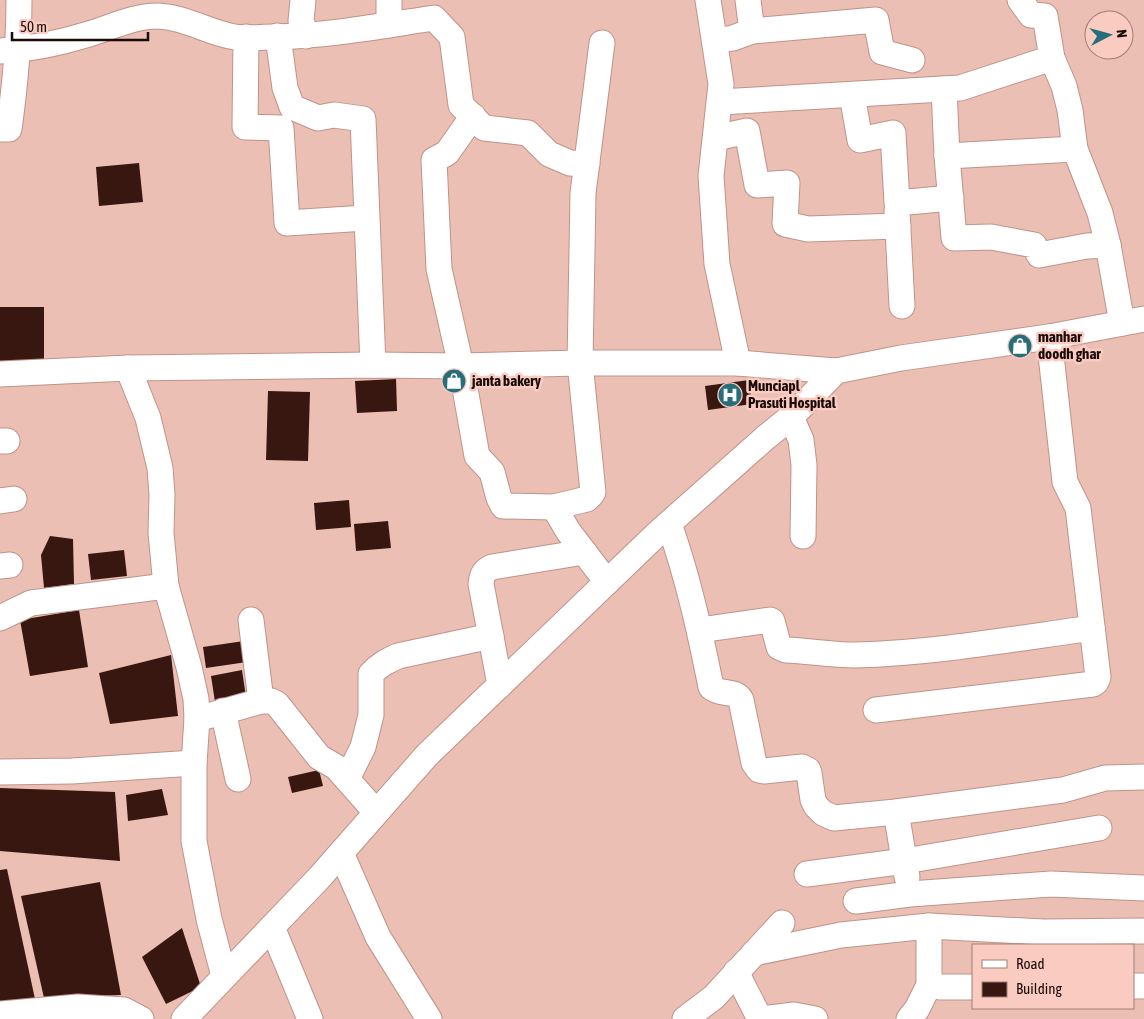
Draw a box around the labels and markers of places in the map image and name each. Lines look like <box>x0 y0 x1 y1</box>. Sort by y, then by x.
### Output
place label: manhar doodh ghar <box>1038 328 1101 362</box>
shop icon: manhar doodh ghar <box>1007 333 1033 359</box>
shop icon: janta bakery <box>441 368 467 394</box>
place label: janta bakery <box>471 372 542 389</box>
place label: Munciapl Prasuti Hospital <box>748 377 837 411</box>
hospital icon: Munciapl Prasuti Hospital <box>717 382 743 408</box>

